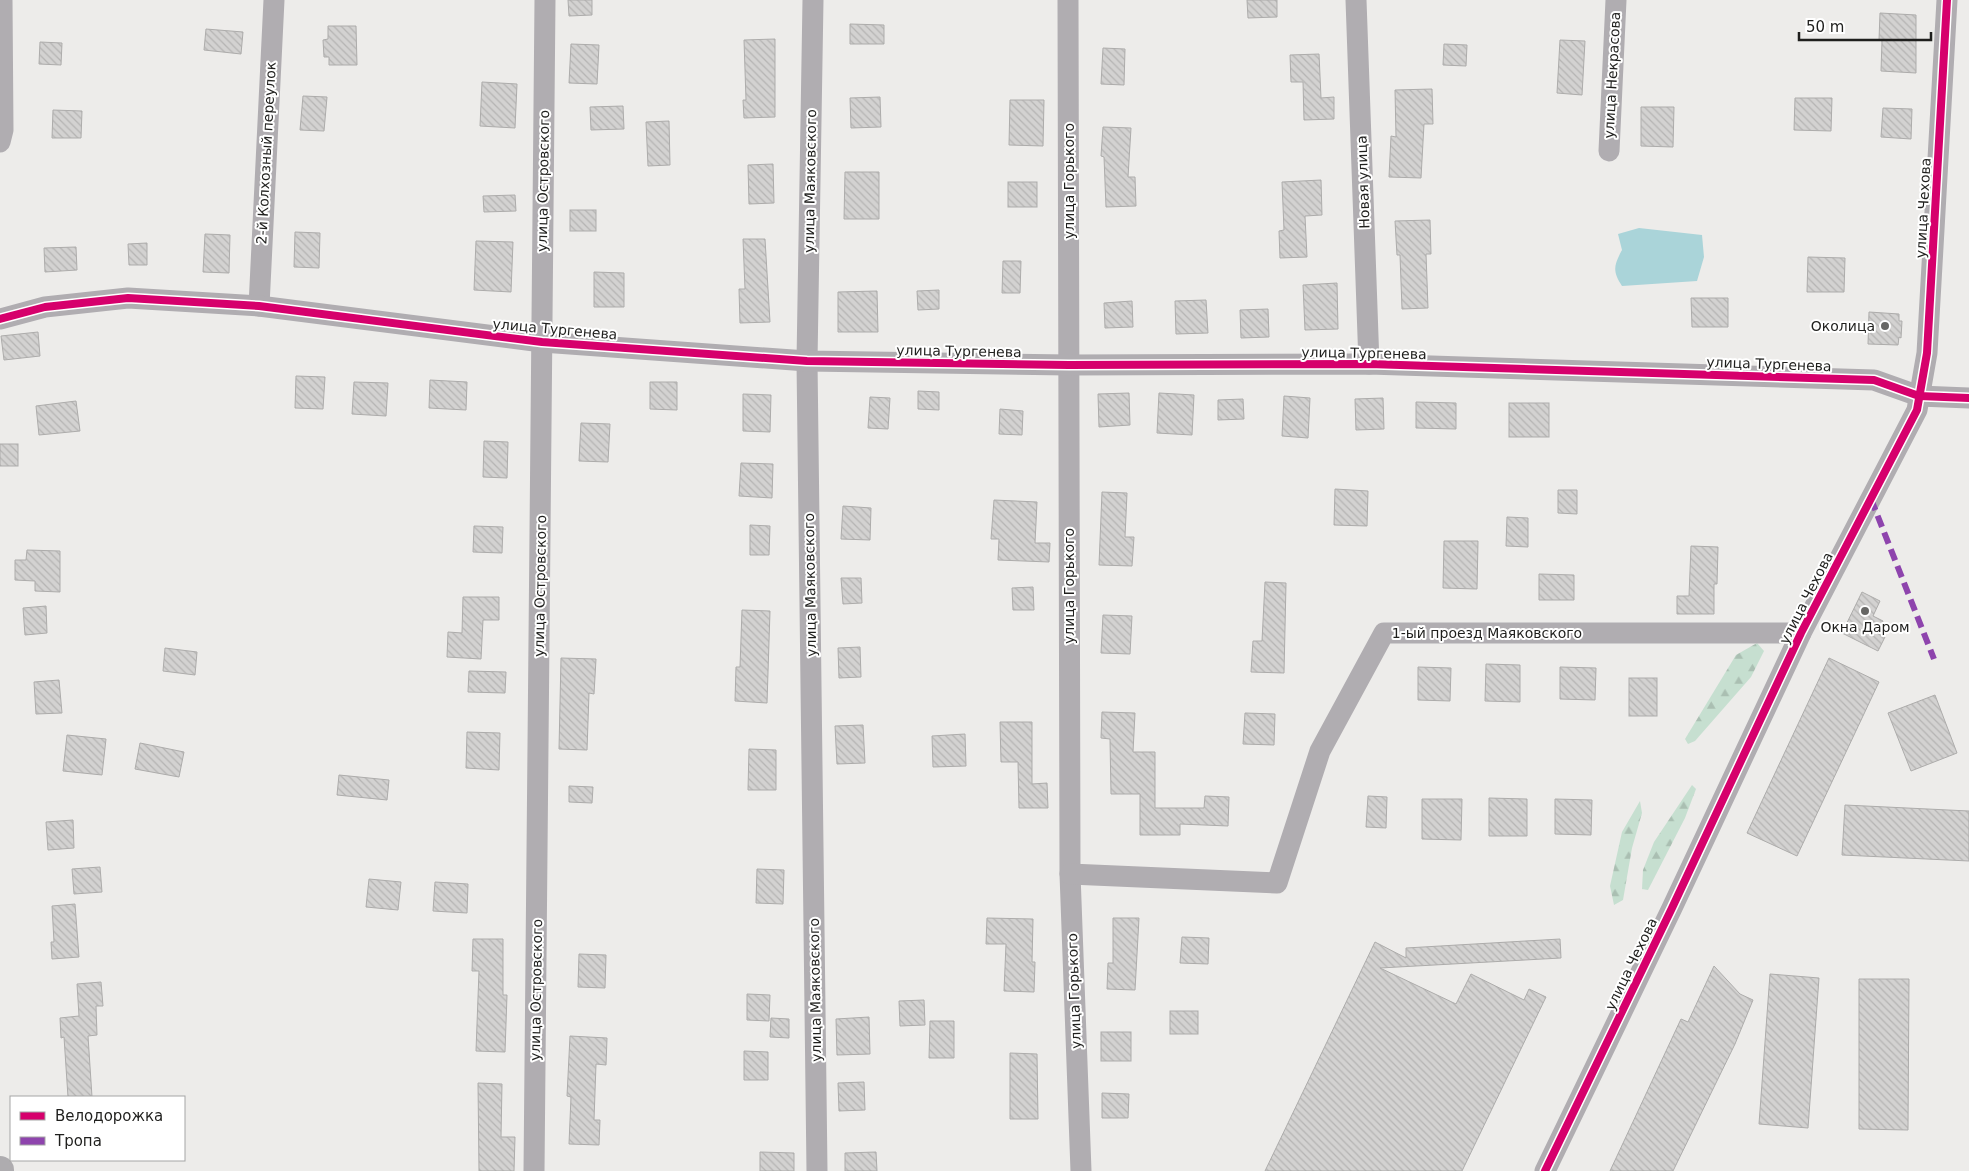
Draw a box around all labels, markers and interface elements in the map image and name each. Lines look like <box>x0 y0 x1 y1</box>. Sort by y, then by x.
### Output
scale bar <box>1799 10 1932 42</box>
street label: улица Некрасова <box>1601 11 1623 139</box>
text: 50 m <box>1806 18 1844 36</box>
street label: 2-й Колхозный переулок <box>253 61 279 245</box>
street label: улица Маяковского <box>801 109 819 253</box>
street label: улица Островского <box>534 110 552 252</box>
street label: улица Горького <box>1061 123 1077 239</box>
street label: Новая улица <box>1353 135 1373 229</box>
street label: улица Чехова <box>1912 157 1934 259</box>
street label: улица Тургенева <box>492 316 618 342</box>
place label: Околица <box>1811 318 1875 334</box>
marker: Околица <box>1879 320 1891 332</box>
street label: улица Тургенева <box>896 342 1022 360</box>
street label: улица Тургенева <box>1301 344 1427 362</box>
street label: улица Тургенева <box>1706 354 1832 374</box>
street label: улица Маяковского <box>801 513 819 657</box>
street label: улица Островского <box>531 515 549 657</box>
street label: улица Горького <box>1061 528 1077 644</box>
street label: улица Чехова <box>1776 549 1836 647</box>
marker: Окна Даром <box>1859 605 1871 617</box>
place label: Окна Даром <box>1820 619 1910 635</box>
street label: 1-ый проезд Маяковского <box>1392 625 1582 641</box>
street label: улица Чехова <box>1602 915 1660 1013</box>
street label: улица Маяковского <box>806 918 824 1062</box>
street label: улица Островского <box>527 919 545 1061</box>
street label: улица Горького <box>1064 933 1084 1049</box>
legend <box>10 1096 185 1161</box>
text: Велодорожка <box>55 1107 163 1125</box>
text: Тропа <box>54 1132 102 1150</box>

